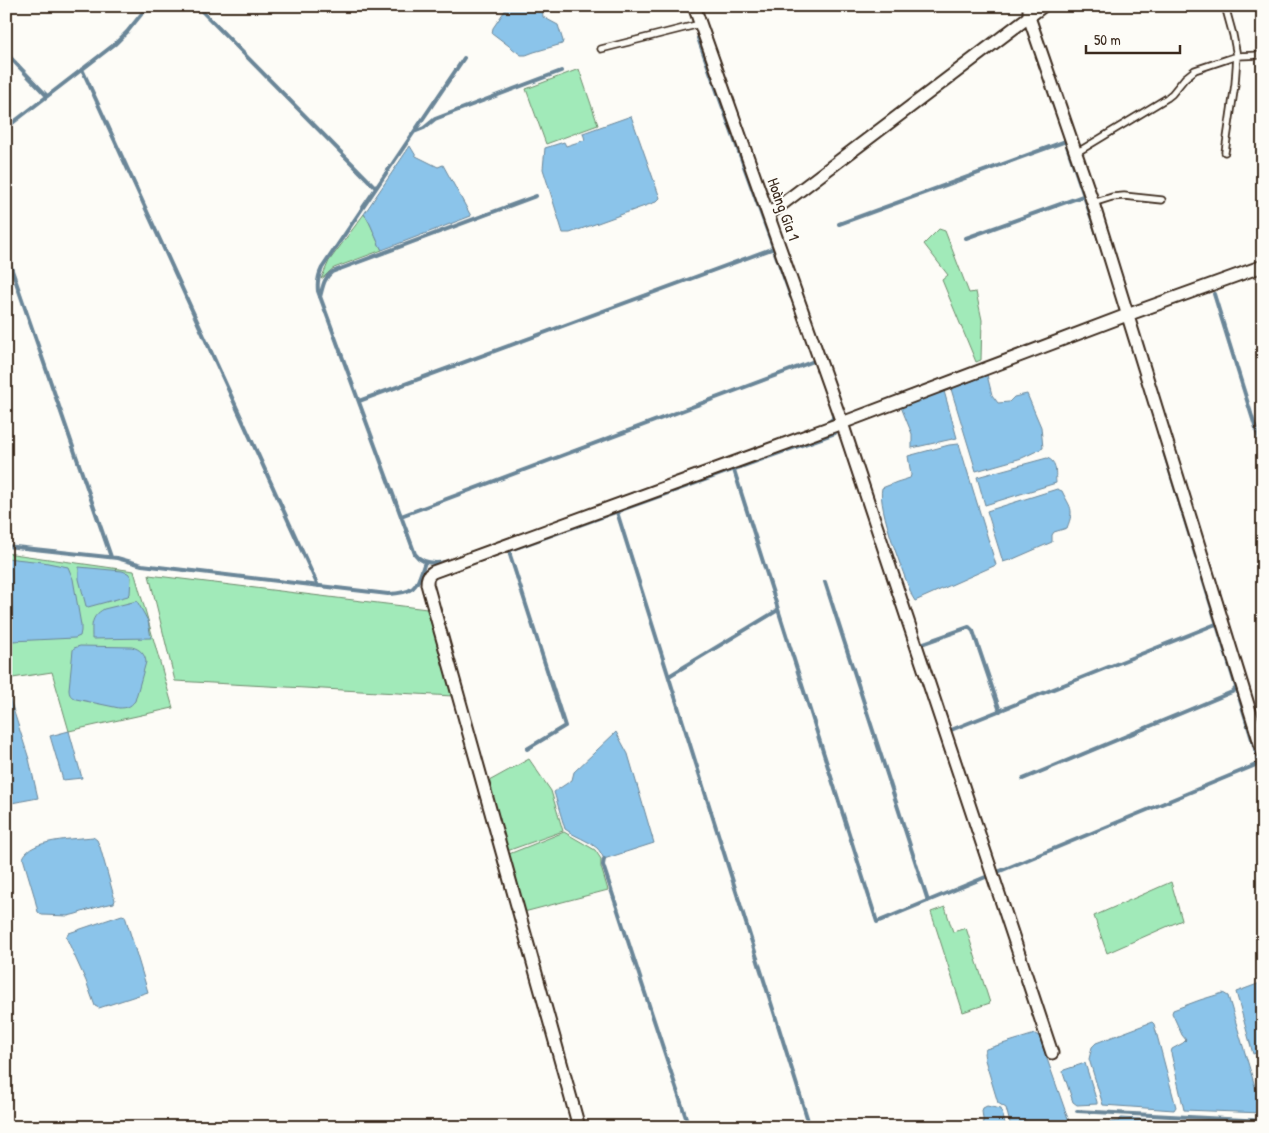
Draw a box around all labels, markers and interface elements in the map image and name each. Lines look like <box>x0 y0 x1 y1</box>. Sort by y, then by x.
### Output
scale bar <box>1086 22 1180 54</box>
text: 50 m <box>1094 29 1121 50</box>
street label: Hoàng Gia 1 <box>763 175 806 244</box>

